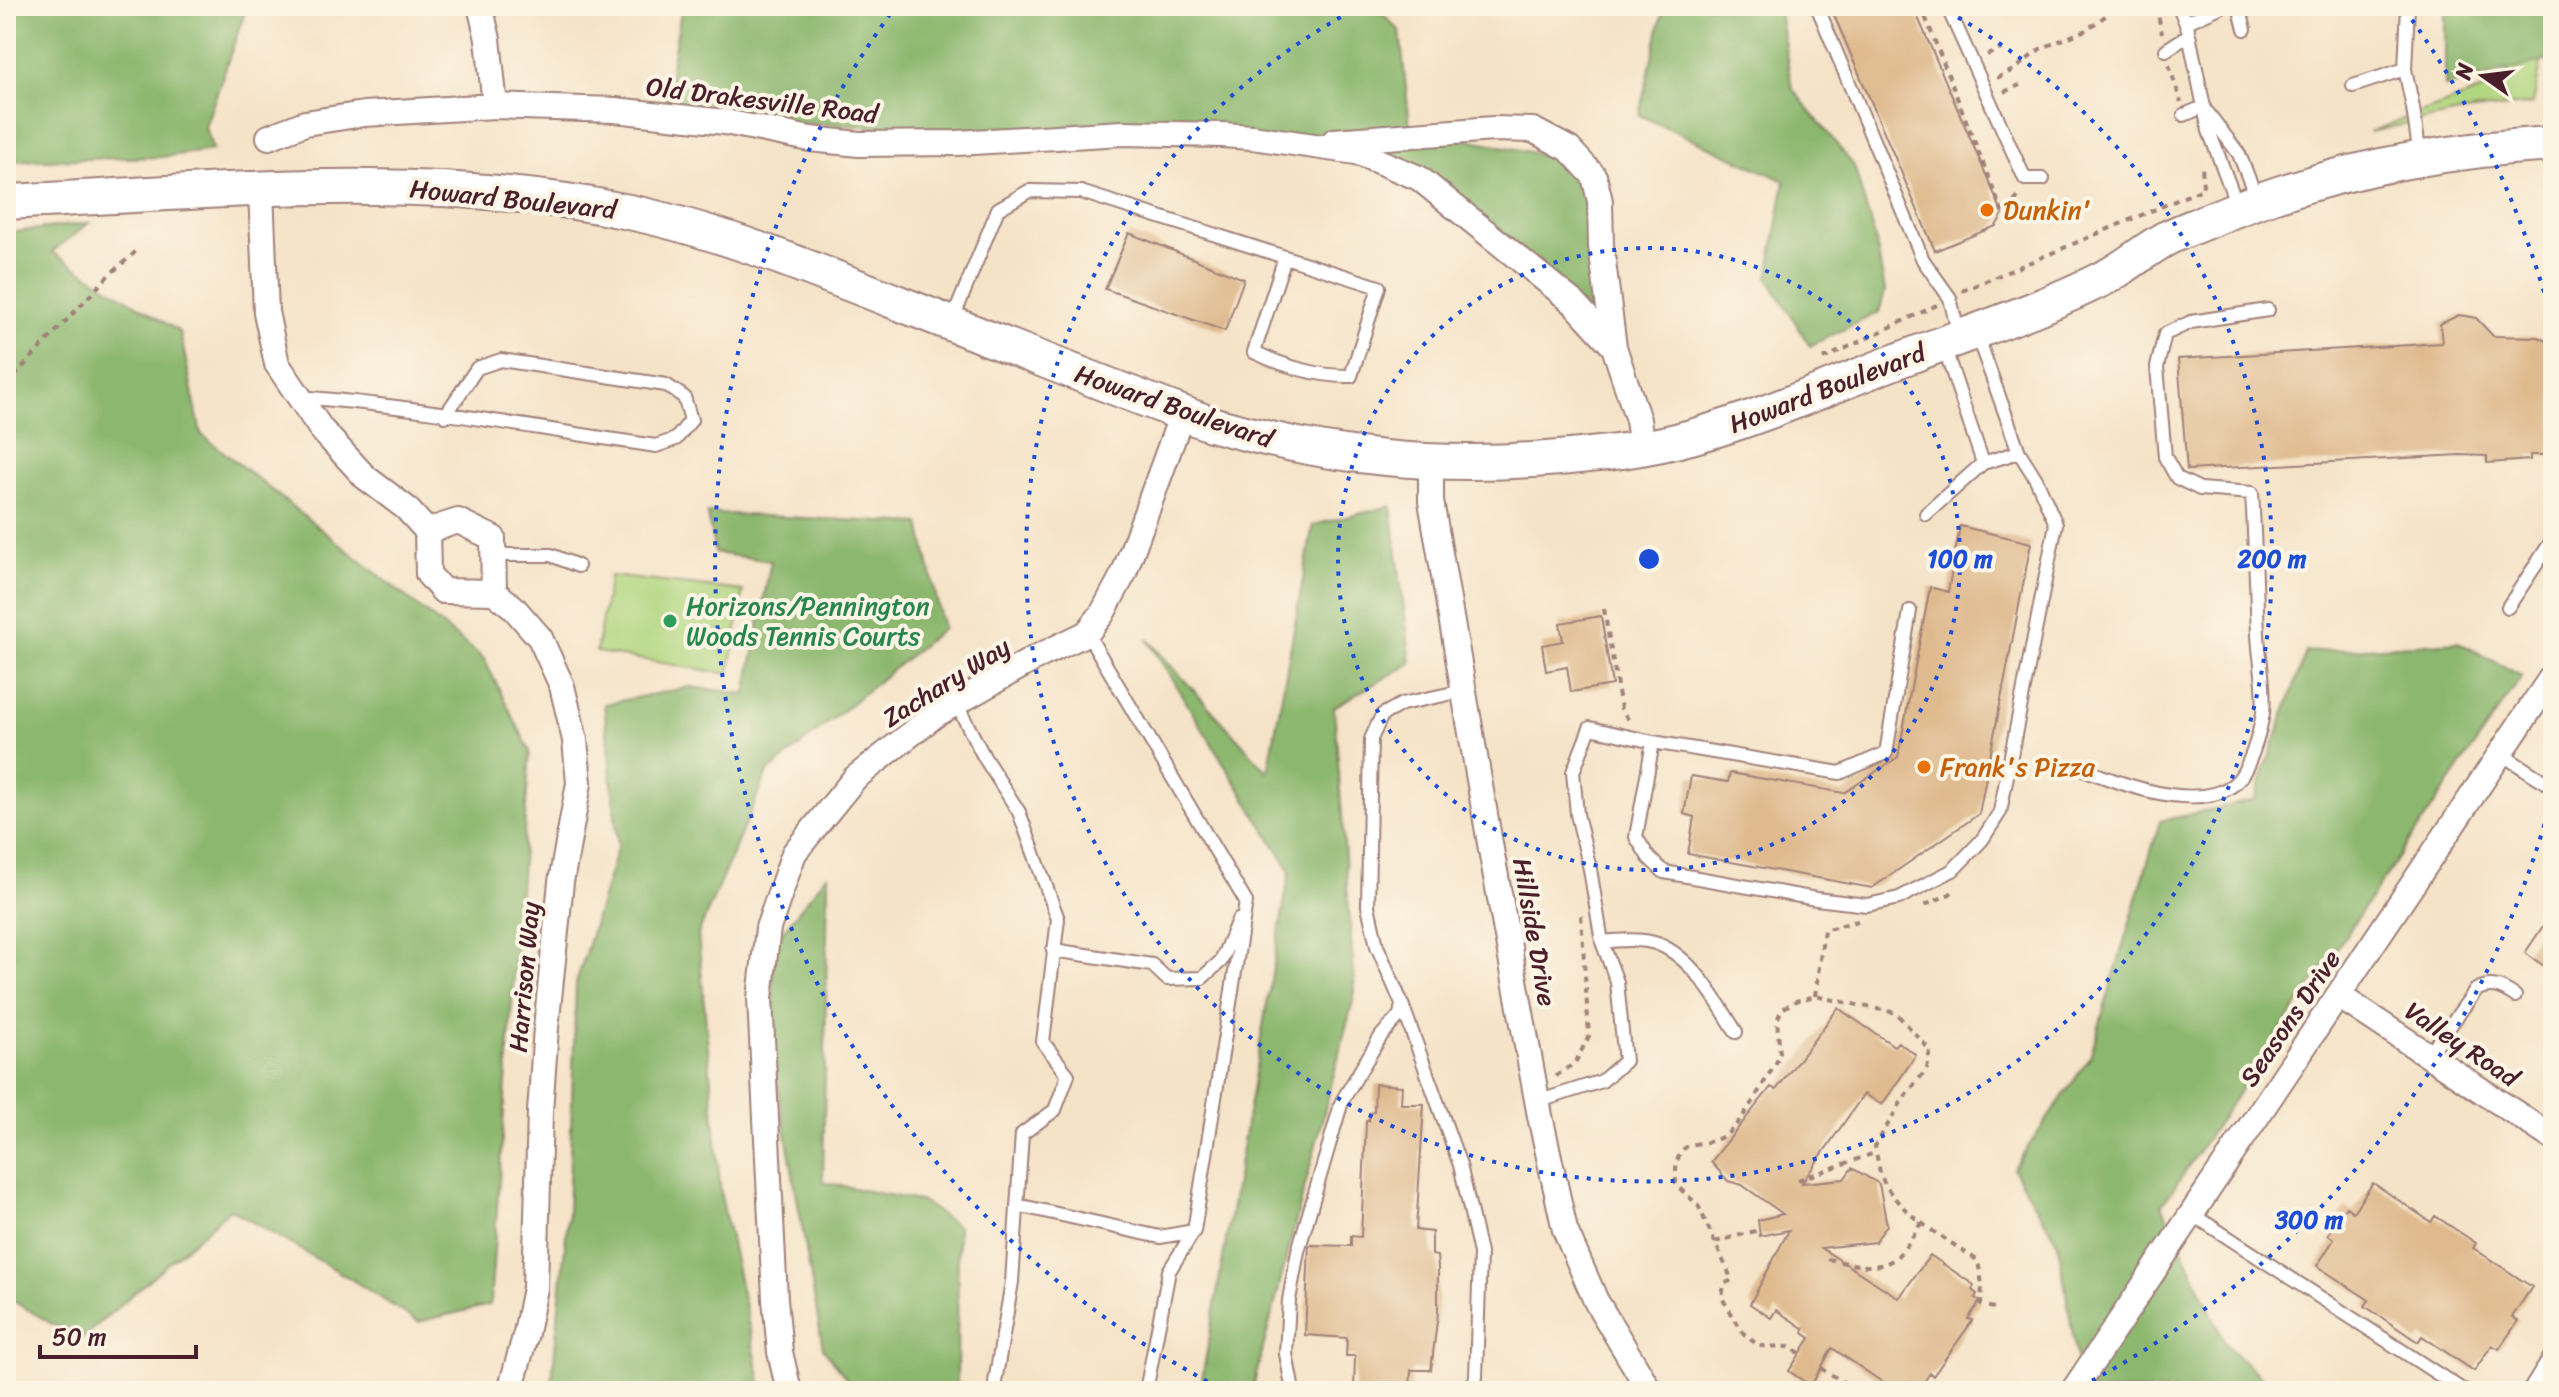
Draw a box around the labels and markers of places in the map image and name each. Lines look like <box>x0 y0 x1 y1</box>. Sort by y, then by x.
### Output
place label: Dunkin' <box>2003 187 2091 233</box>
marker: Dunkin' <box>1978 201 1996 219</box>
centre of rings <box>1635 545 1663 573</box>
place label: Horizons/Pennington Woods Tennis Courts <box>686 583 930 659</box>
marker: Horizons/Pennington Woods Tennis Courts <box>661 612 679 630</box>
place label: Frank's Pizza <box>1940 744 2096 790</box>
marker: Frank's Pizza <box>1915 758 1933 776</box>

